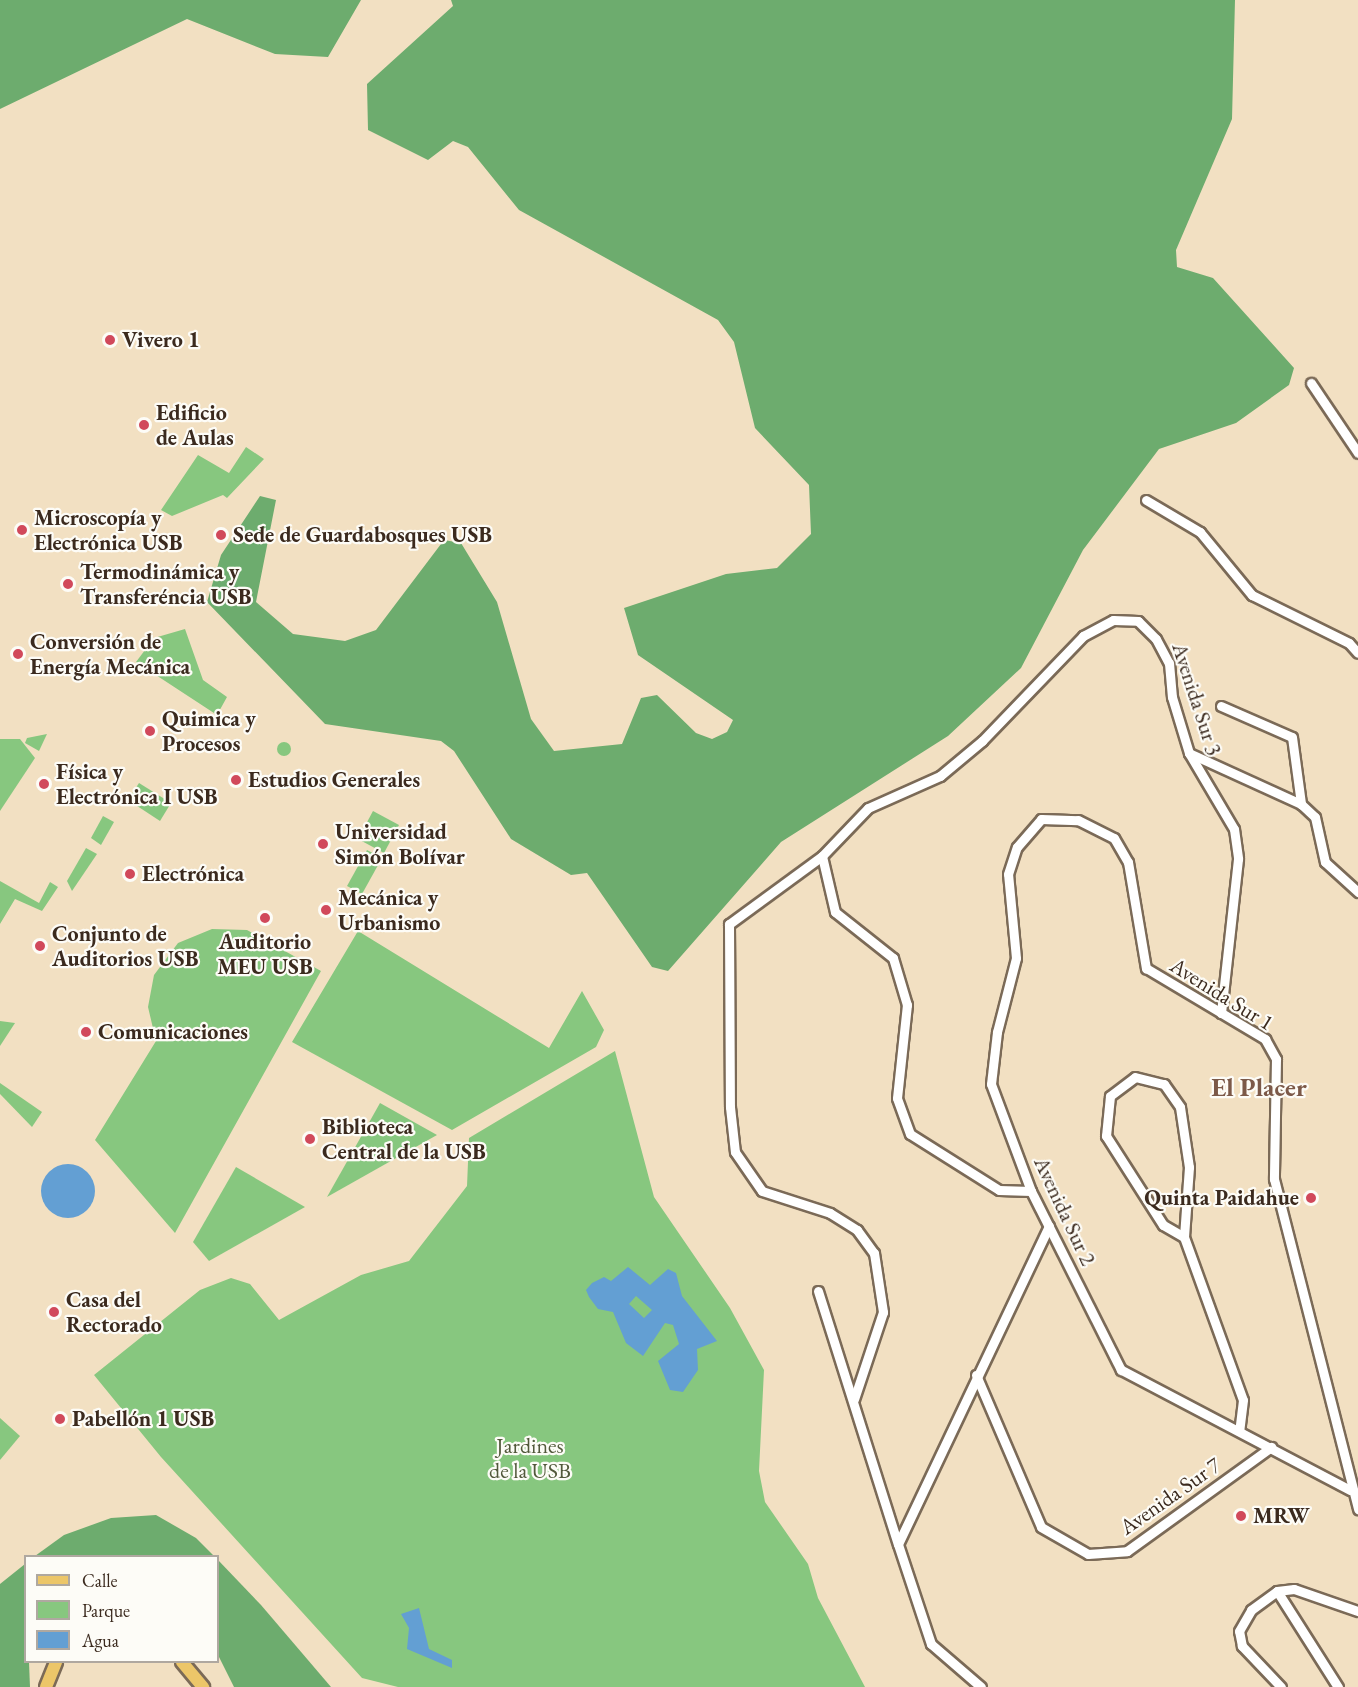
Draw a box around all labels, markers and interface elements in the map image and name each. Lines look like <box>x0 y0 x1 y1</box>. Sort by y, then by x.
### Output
place label: Vivero 1 <box>122 327 200 353</box>
marker: Vivero 1 <box>103 333 117 347</box>
place label: Edificio de Aulas <box>156 399 234 451</box>
marker: Edificio de Aulas <box>137 418 151 432</box>
place label: Microscopía y Electrónica USB <box>34 504 182 556</box>
place label: Sede de Guardabosques USB <box>233 522 492 548</box>
marker: Microscopía y Electrónica USB <box>15 523 29 537</box>
marker: Sede de Guardabosques USB <box>214 528 228 542</box>
place label: Termodinámica y Transferéncia USB <box>80 558 252 610</box>
marker: Termodinámica y Transferéncia USB <box>61 577 75 591</box>
place label: Conversión de Energía Mecánica <box>30 628 190 680</box>
street label: Avenida Sur 3 <box>1166 639 1228 759</box>
marker: Conversión de Energía Mecánica <box>11 647 25 661</box>
place label: Quimica y Procesos <box>162 705 256 756</box>
marker: Quimica y Procesos <box>143 724 157 738</box>
place label: Física y Electrónica I USB <box>56 758 218 810</box>
place label: Estudios Generales <box>248 767 420 793</box>
marker: Estudios Generales <box>229 773 243 787</box>
marker: Física y Electrónica I USB <box>37 777 51 791</box>
place label: Universidad Simón Bolívar <box>335 818 465 870</box>
marker: Universidad Simón Bolívar <box>316 837 330 851</box>
place label: Electrónica <box>142 861 244 887</box>
marker: Electrónica <box>123 867 137 881</box>
place label: Mecánica y Urbanismo <box>338 884 440 936</box>
marker: Mecánica y Urbanismo <box>319 903 333 917</box>
marker: Auditorio MEU USB <box>258 911 272 925</box>
place label: Conjunto de Auditorios USB <box>52 920 198 972</box>
place label: Auditorio MEU USB <box>217 928 313 980</box>
marker: Conjunto de Auditorios USB <box>33 939 47 953</box>
street label: Avenida Sur 1 <box>1165 952 1279 1036</box>
place label: Comunicaciones <box>98 1019 248 1045</box>
marker: Comunicaciones <box>79 1025 93 1039</box>
district label: El Placer <box>1211 1072 1307 1104</box>
place label: Biblioteca Central de la USB <box>322 1113 486 1164</box>
marker: Biblioteca Central de la USB <box>303 1132 317 1146</box>
street label: Avenida Sur 2 <box>1028 1152 1102 1270</box>
place label: Quinta Paidahue <box>1144 1185 1299 1211</box>
marker: Quinta Paidahue <box>1304 1191 1318 1205</box>
place label: Casa del Rectorado <box>66 1286 162 1338</box>
marker: Casa del Rectorado <box>47 1305 61 1319</box>
place label: Pabellón 1 USB <box>72 1406 214 1432</box>
marker: Pabellón 1 USB <box>53 1412 67 1426</box>
park label: Jardines de la USB <box>489 1432 571 1484</box>
street label: Avenida Sur 7 <box>1115 1452 1225 1540</box>
place label: MRW <box>1253 1503 1310 1529</box>
marker: MRW <box>1234 1509 1248 1523</box>
legend <box>24 1555 219 1663</box>
text: Calle <box>82 1569 118 1592</box>
text: Parque <box>82 1599 130 1622</box>
text: Agua <box>82 1629 119 1652</box>

